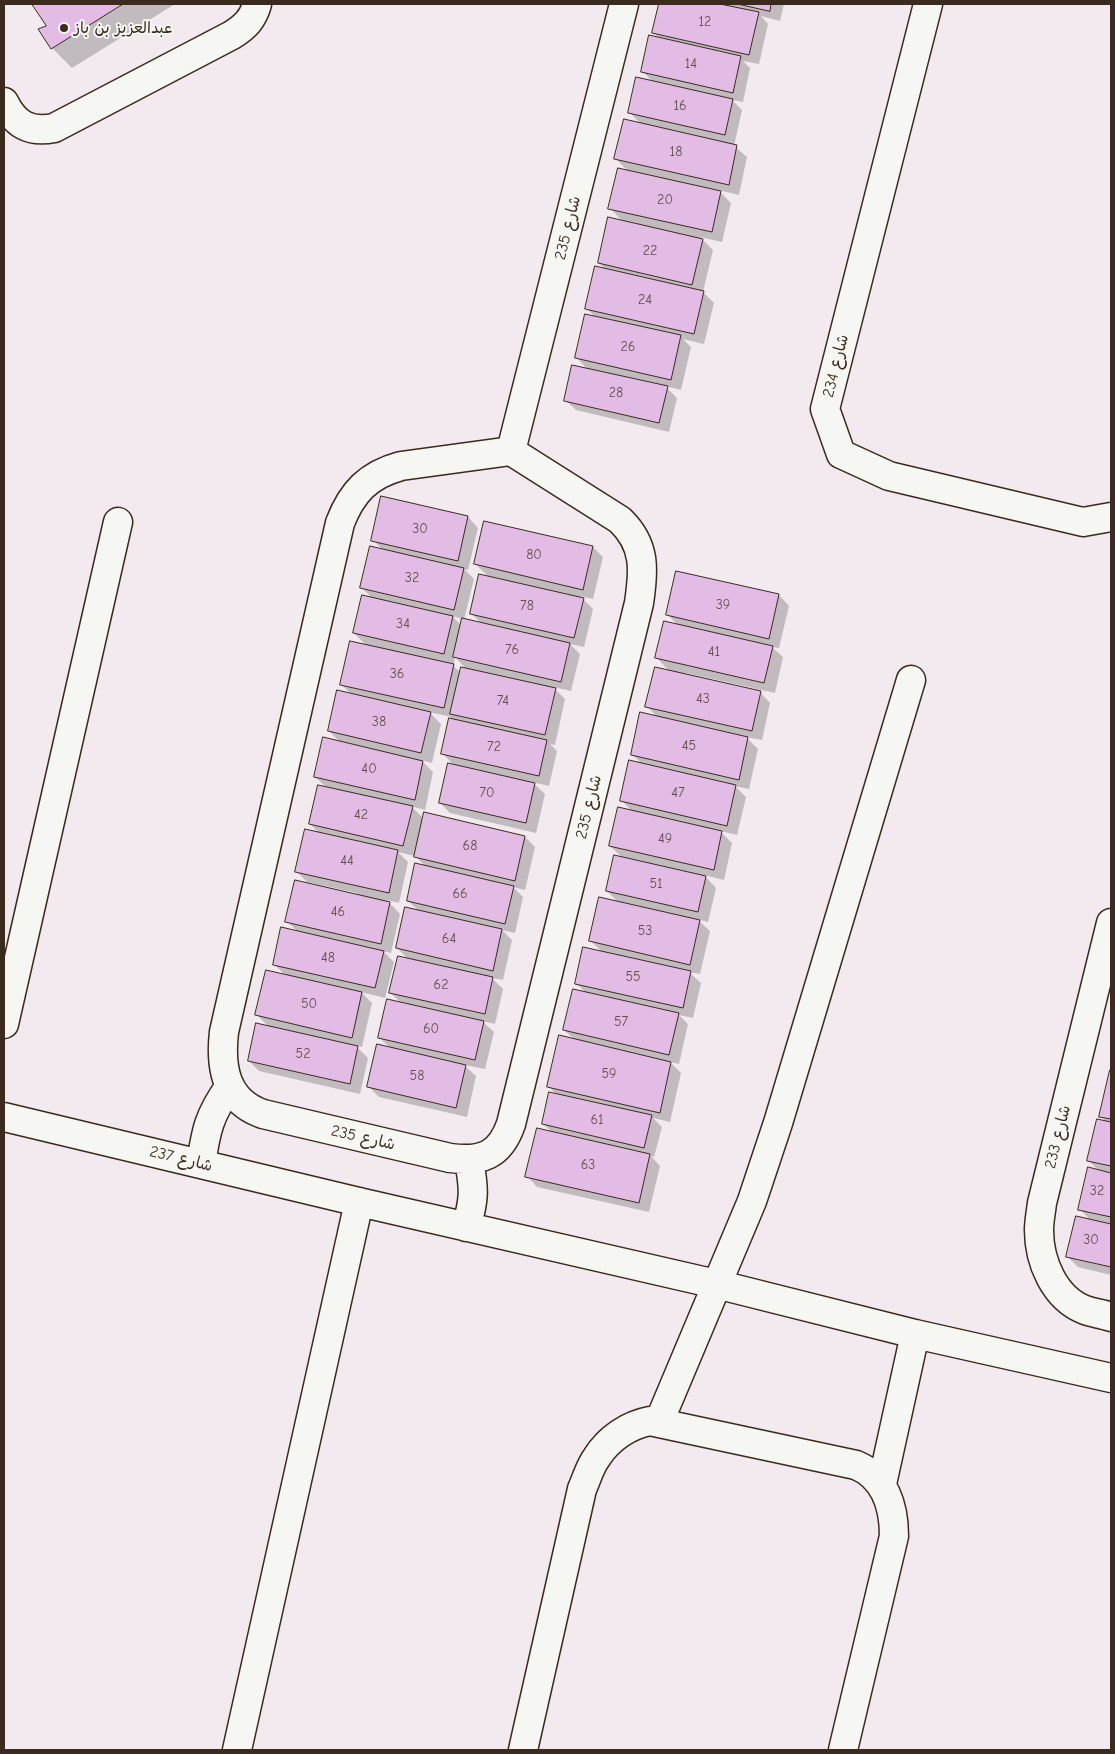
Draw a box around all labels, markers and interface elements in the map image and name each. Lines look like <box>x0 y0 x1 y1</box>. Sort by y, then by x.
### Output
house number: 12 <box>699 14 711 30</box>
place label: عبدالعزيز بن باز <box>74 18 172 38</box>
marker: عبدالعزيز بن باز <box>58 22 70 34</box>
house number: 14 <box>685 56 697 72</box>
house number: 16 <box>673 98 687 114</box>
house number: 18 <box>670 144 682 160</box>
house number: 20 <box>657 192 673 208</box>
street label: شارع 235 <box>551 194 585 262</box>
house number: 22 <box>643 243 657 259</box>
house number: 24 <box>638 292 652 308</box>
street label: شارع 234 <box>819 333 853 399</box>
house number: 26 <box>621 339 635 355</box>
house number: 28 <box>609 385 623 401</box>
house number: 30 <box>412 521 428 537</box>
house number: 80 <box>526 547 542 563</box>
house number: 32 <box>405 570 419 586</box>
house number: 39 <box>716 597 730 613</box>
house number: 78 <box>520 598 534 614</box>
house number: 34 <box>396 616 410 632</box>
house number: 76 <box>505 642 519 658</box>
house number: 41 <box>708 644 720 660</box>
house number: 36 <box>390 666 404 682</box>
house number: 43 <box>696 691 710 707</box>
house number: 74 <box>497 693 509 709</box>
house number: 38 <box>372 714 386 730</box>
house number: 45 <box>682 738 696 754</box>
house number: 72 <box>487 739 501 755</box>
house number: 40 <box>361 761 377 777</box>
street label: شارع 235 <box>572 773 606 841</box>
house number: 70 <box>479 785 495 801</box>
house number: 47 <box>671 785 685 801</box>
house number: 42 <box>354 807 368 823</box>
house number: 49 <box>658 831 672 847</box>
house number: 68 <box>463 838 477 854</box>
house number: 44 <box>340 853 354 869</box>
house number: 51 <box>649 876 663 892</box>
house number: 66 <box>452 886 468 902</box>
house number: 46 <box>331 904 345 920</box>
house number: 53 <box>638 923 652 939</box>
house number: 64 <box>442 931 456 947</box>
house number: 48 <box>321 950 335 966</box>
house number: 55 <box>625 969 641 985</box>
house number: 62 <box>434 977 448 993</box>
house number: 50 <box>301 996 317 1012</box>
house number: 57 <box>614 1014 628 1030</box>
house number: 60 <box>423 1021 439 1037</box>
house number: 52 <box>296 1046 310 1062</box>
house number: 59 <box>601 1066 617 1082</box>
house number: 58 <box>410 1068 424 1084</box>
street label: شارع 233 <box>1041 1103 1075 1171</box>
house number: 61 <box>590 1112 604 1128</box>
street label: شارع 235 <box>329 1121 397 1155</box>
street label: شارع 237 <box>148 1142 214 1176</box>
house number: 63 <box>581 1157 595 1173</box>
house number: 32 <box>1090 1183 1104 1199</box>
house number: 30 <box>1083 1232 1099 1248</box>

